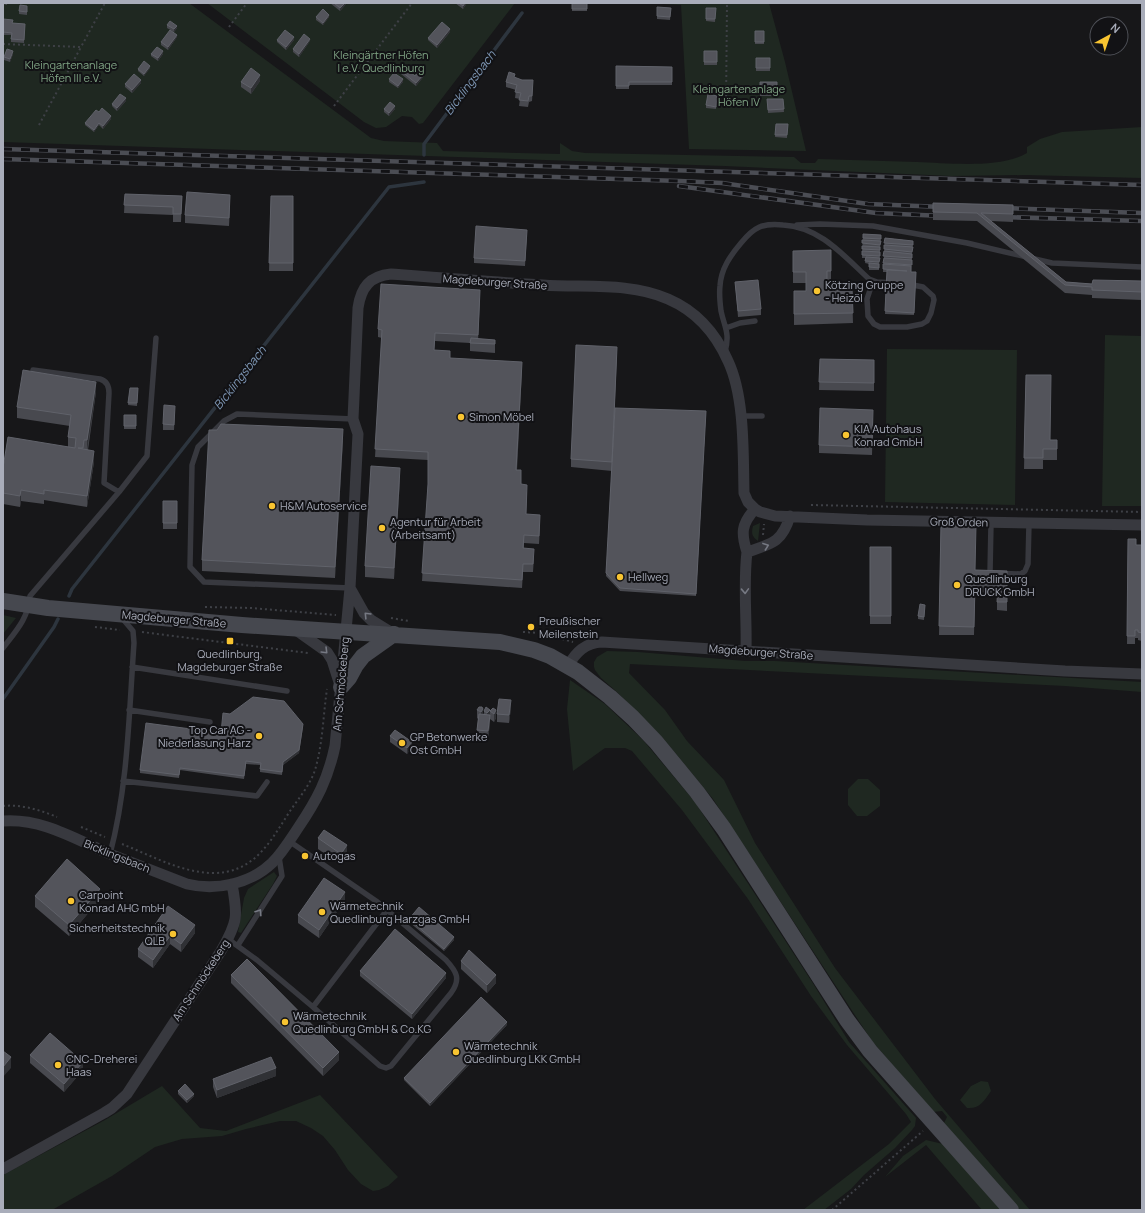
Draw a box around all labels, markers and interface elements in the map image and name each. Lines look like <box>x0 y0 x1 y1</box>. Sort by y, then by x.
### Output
north arrow <box>1089 16 1129 56</box>
text: N <box>1108 20 1124 36</box>
water label: Bicklingsbach <box>440 46 500 118</box>
park label: Kleingärtner Höfen I e.V. Quedlinburg <box>333 47 429 75</box>
park label: Kleingartenanlage Höfen III e.V. <box>25 57 118 85</box>
park label: Kleingartenanlage Höfen IV <box>693 81 786 109</box>
street label: Magdeburger Straße <box>442 270 548 293</box>
place label: Kötzing Gruppe - Heizöl <box>825 277 904 305</box>
marker: Kötzing Gruppe - Heizöl <box>812 286 822 296</box>
water label: Bicklingsbach <box>209 342 270 413</box>
place label: Simon Möbel <box>469 409 534 424</box>
marker: Simon Möbel <box>456 412 466 422</box>
place label: KIA Autohaus Konrad GmbH <box>854 421 923 449</box>
marker: KIA Autohaus Konrad GmbH <box>841 430 851 440</box>
place label: H&M Autoservice <box>280 498 368 513</box>
marker: H&M Autoservice <box>267 501 277 511</box>
street label: Groß Orden <box>930 513 988 530</box>
place label: Agentur für Arbeit (Arbeitsamt) <box>390 514 481 542</box>
marker: Agentur für Arbeit (Arbeitsamt) <box>377 523 387 533</box>
one-way arrow <box>762 542 769 550</box>
place label: Hellweg <box>628 569 668 584</box>
place label: Quedlinburg DRUCK GmbH <box>965 571 1035 599</box>
marker: Hellweg <box>615 572 625 582</box>
marker: Quedlinburg DRUCK GmbH <box>952 580 962 590</box>
one-way arrow <box>741 588 749 594</box>
street label: Magdeburger Straße <box>121 606 227 631</box>
one-way arrow <box>364 612 372 620</box>
place label: Preußischer Meilenstein <box>539 613 600 641</box>
marker: Preußischer Meilenstein <box>526 622 536 632</box>
marker: Quedlinburg, Magdeburger Straße <box>225 636 235 646</box>
street label: Am Schmöckeberg <box>329 636 352 732</box>
street label: Magdeburger Straße <box>708 640 814 663</box>
place label: Quedlinburg, Magdeburger Straße <box>178 646 283 674</box>
one-way arrow <box>320 647 328 654</box>
place label: Top Car AG - Niederlasung Harz <box>158 722 251 750</box>
place label: GP Betonwerke Ost GmbH <box>410 729 488 757</box>
marker: Top Car AG - Niederlasung Harz <box>254 731 264 741</box>
marker: GP Betonwerke Ost GmbH <box>397 738 407 748</box>
street label: Bicklingsbach <box>82 835 152 876</box>
place label: Autogas <box>313 848 356 863</box>
marker: Autogas <box>300 851 310 861</box>
place label: Carpoint Konrad AHG mbH <box>79 887 165 915</box>
marker: Carpoint Konrad AHG mbH <box>66 896 76 906</box>
place label: Wärmetechnik Quedlinburg Harzgas GmbH <box>330 898 470 926</box>
marker: Wärmetechnik Quedlinburg Harzgas GmbH <box>317 907 327 917</box>
one-way arrow <box>255 909 262 916</box>
place label: Sicherheitstechnik QLB <box>69 920 166 948</box>
marker: Sicherheitstechnik QLB <box>168 929 178 939</box>
street label: Am Schmöckeberg <box>168 936 233 1024</box>
place label: Wärmetechnik Quedlinburg GmbH & Co.KG <box>293 1008 431 1036</box>
marker: Wärmetechnik Quedlinburg GmbH & Co.KG <box>280 1017 290 1027</box>
place label: Wärmetechnik Quedlinburg LKK GmbH <box>464 1038 580 1066</box>
marker: Wärmetechnik Quedlinburg LKK GmbH <box>451 1047 461 1057</box>
place label: CNC-Dreherei Haas <box>66 1051 137 1079</box>
marker: CNC-Dreherei Haas <box>53 1060 63 1070</box>

